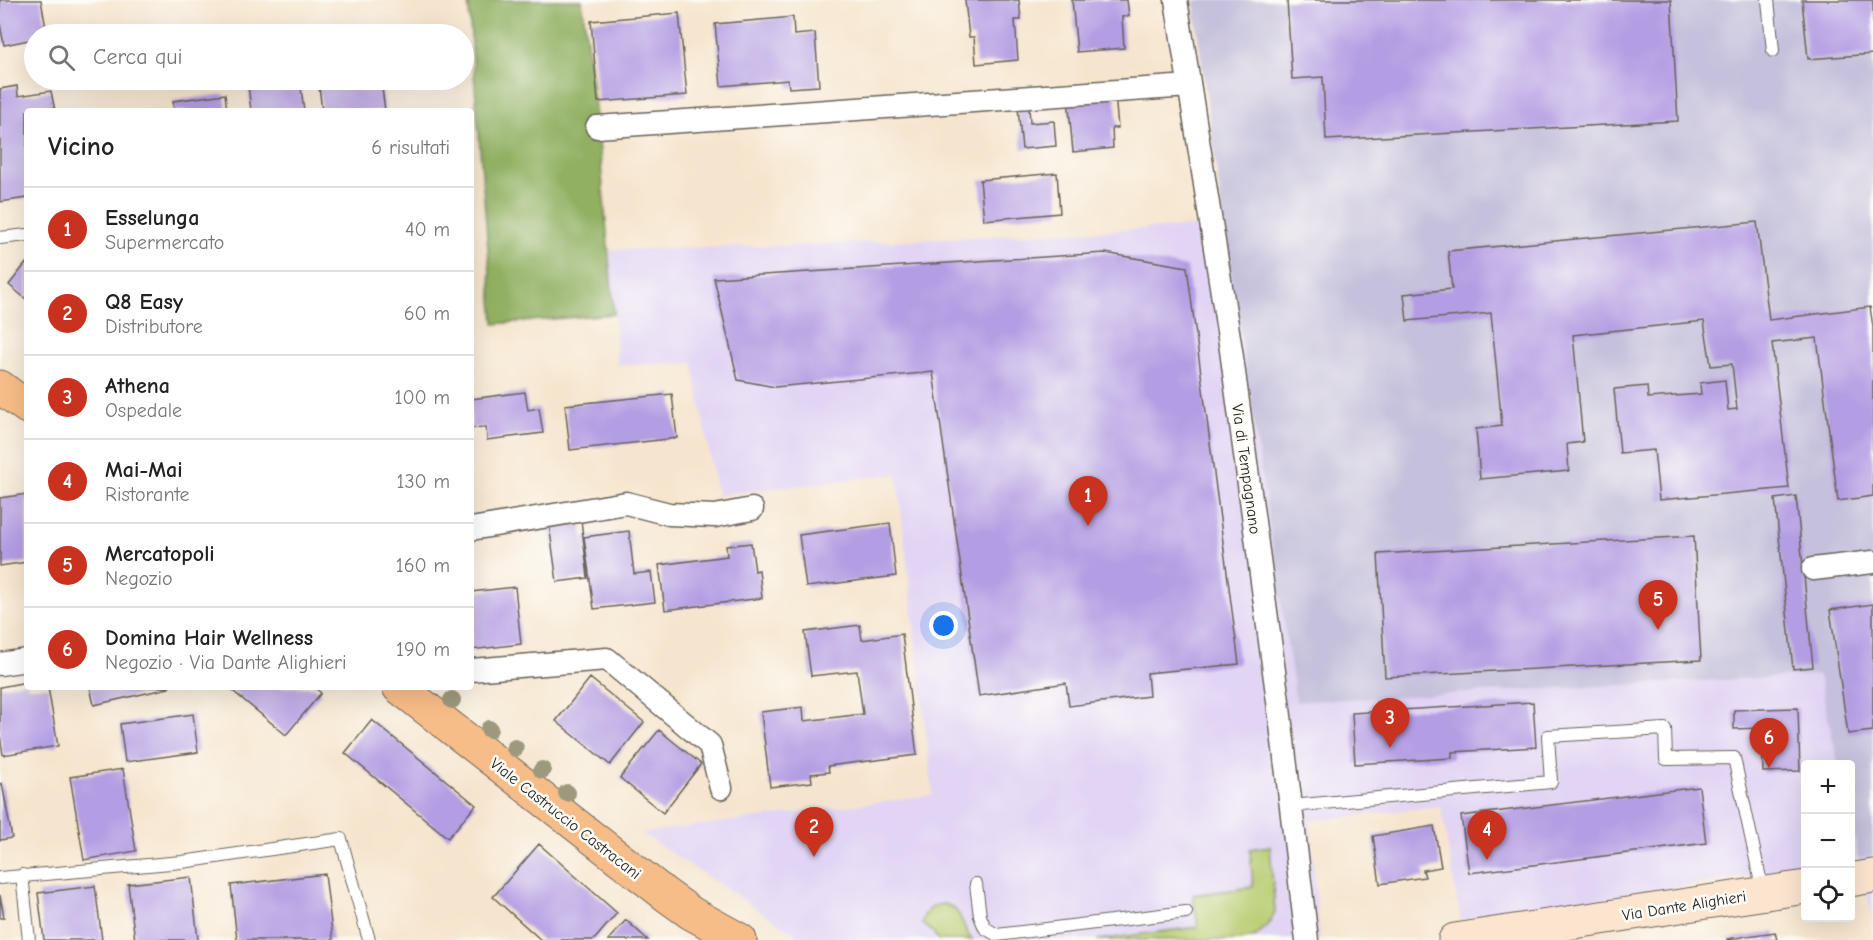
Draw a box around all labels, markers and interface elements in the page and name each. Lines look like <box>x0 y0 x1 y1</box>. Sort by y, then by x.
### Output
search box <box>24 24 474 90</box>
icon: search <box>45 41 78 74</box>
text: Cerca qui <box>93 44 183 70</box>
text: Vicino <box>48 132 114 162</box>
text: 6 risultati <box>371 136 450 159</box>
text: Esselunga <box>105 205 199 231</box>
text: 1 <box>64 218 71 241</box>
text: 40 m <box>405 218 450 241</box>
text: Supermercato <box>105 231 224 254</box>
text: Q8 Easy <box>105 289 183 315</box>
text: 2 <box>63 302 72 325</box>
text: 60 m <box>404 302 450 325</box>
text: Distributore <box>105 315 203 338</box>
text: Athena <box>105 373 170 399</box>
text: 3 <box>63 386 72 409</box>
text: 100 m <box>395 386 450 409</box>
text: Ospedale <box>105 399 182 422</box>
street label: Via di Tempagnano <box>1228 403 1264 535</box>
text: Mai-Mai <box>105 457 183 483</box>
text: 4 <box>63 470 72 493</box>
text: 130 m <box>397 470 450 493</box>
pin: 1 <box>1068 476 1108 526</box>
text: Ristorante <box>105 483 190 506</box>
text: Mercatopoli <box>105 541 215 567</box>
text: 5 <box>62 554 73 577</box>
text: 160 m <box>396 554 450 577</box>
text: Negozio <box>105 567 173 590</box>
pin: 5 <box>1638 580 1678 630</box>
your location <box>929 611 958 640</box>
text: Domina Hair Wellness <box>105 625 313 651</box>
text: 6 <box>62 638 73 661</box>
text: 190 m <box>396 638 450 661</box>
text: Negozio · Via Dante Alighieri <box>105 651 346 674</box>
pin: 3 <box>1370 698 1410 748</box>
pin: 6 <box>1750 718 1788 768</box>
street label: Viale Castruccio Castracani <box>487 754 644 883</box>
map controls <box>1801 760 1855 922</box>
button: + <box>1801 760 1855 814</box>
pin: 2 <box>794 808 834 857</box>
pin: 4 <box>1468 810 1506 860</box>
button: − <box>1801 814 1855 868</box>
button: locate <box>1801 868 1855 922</box>
street label: Via Dante Alighieri <box>1621 887 1748 925</box>

